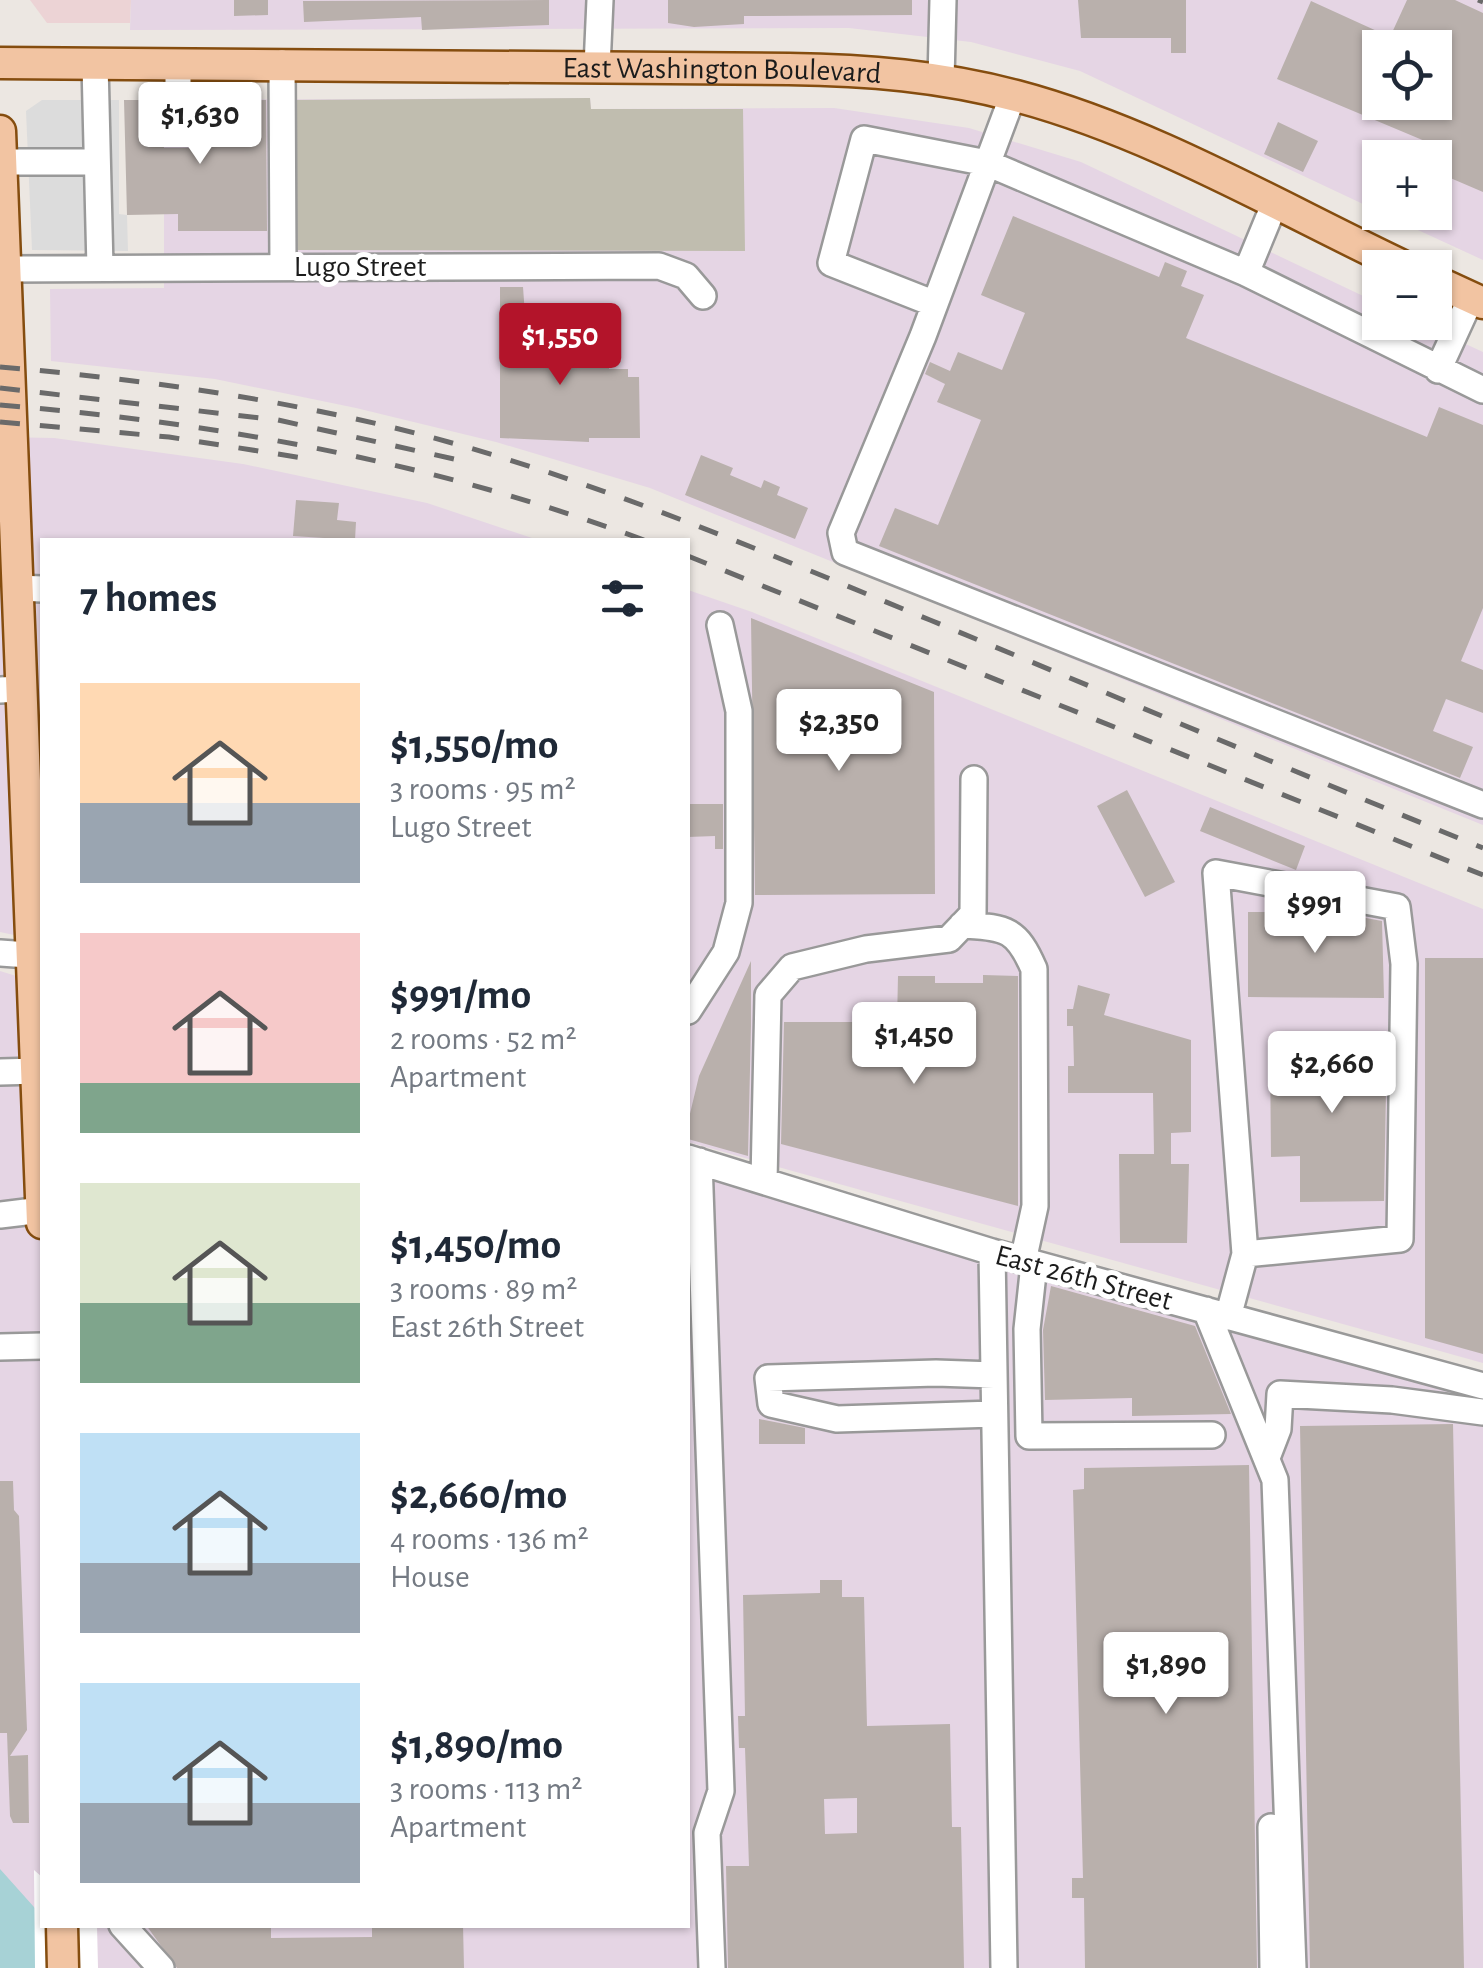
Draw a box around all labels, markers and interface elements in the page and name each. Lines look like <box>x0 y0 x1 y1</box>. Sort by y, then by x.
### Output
map controls <box>1362 30 1452 340</box>
button: locate <box>1362 30 1452 120</box>
street label: East Washington Boulevard <box>563 53 882 89</box>
pin: $1,630 <box>119 82 281 167</box>
text: $1,630 <box>160 98 240 130</box>
button: + <box>1362 140 1452 230</box>
button: − <box>1362 250 1452 340</box>
street label: Lugo Street <box>294 252 427 282</box>
pin: $1,550 <box>479 303 641 388</box>
text: $1,550 <box>521 319 599 351</box>
icon: filters <box>595 571 650 626</box>
text: 7 homes <box>80 577 217 619</box>
pin: $2,350 <box>758 689 920 774</box>
text: $2,350 <box>798 705 880 737</box>
icon: home <box>160 723 280 843</box>
text: $1,550/mo <box>390 724 558 766</box>
text: 3 rooms · 95 m² <box>390 773 576 805</box>
text: Lugo Street <box>390 811 532 843</box>
pin: $991 <box>1256 871 1374 956</box>
text: $991 <box>1287 887 1343 919</box>
icon: home <box>160 973 280 1093</box>
text: $991/mo <box>390 974 531 1016</box>
pin: $1,450 <box>833 1002 995 1087</box>
text: $1,450 <box>874 1018 954 1050</box>
text: 2 rooms · 52 m² <box>390 1023 577 1055</box>
pin: $2,660 <box>1251 1031 1413 1116</box>
text: $2,660 <box>1290 1047 1374 1079</box>
text: Apartment <box>390 1061 526 1093</box>
icon: home <box>160 1223 280 1343</box>
text: $1,450/mo <box>390 1224 561 1266</box>
street label: East 26th Street <box>992 1240 1176 1316</box>
text: 3 rooms · 89 m² <box>390 1273 577 1305</box>
text: East 26th Street <box>390 1311 584 1343</box>
icon: home <box>160 1473 280 1593</box>
text: $2,660/mo <box>390 1474 567 1516</box>
text: 4 rooms · 136 m² <box>390 1523 589 1555</box>
text: House <box>390 1561 470 1593</box>
pin: $1,890 <box>1085 1632 1247 1717</box>
text: $1,890 <box>1125 1648 1207 1680</box>
icon: home <box>160 1723 280 1843</box>
text: $1,890/mo <box>390 1724 563 1766</box>
text: 3 rooms · 113 m² <box>390 1773 582 1805</box>
text: Apartment <box>390 1811 526 1843</box>

